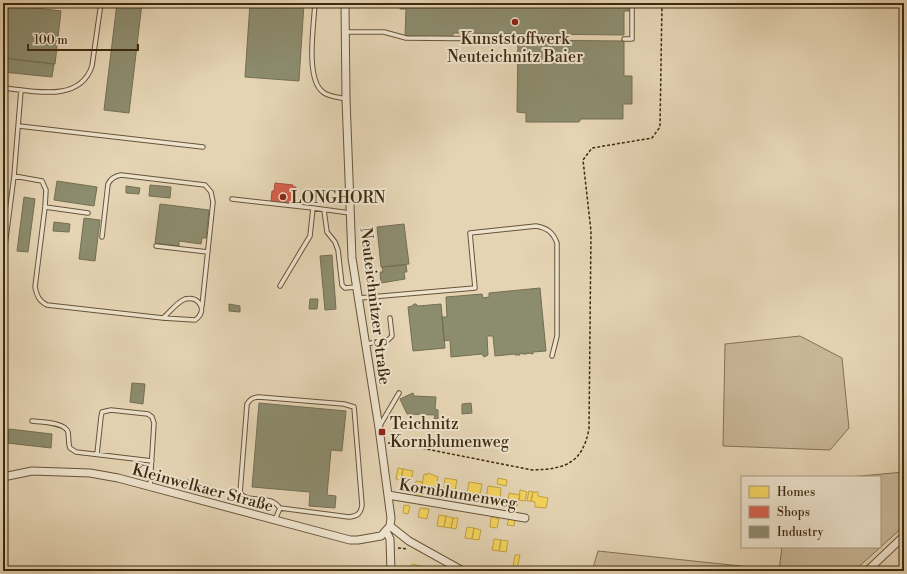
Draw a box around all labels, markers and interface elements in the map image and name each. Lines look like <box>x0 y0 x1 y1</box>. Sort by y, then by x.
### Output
marker: Kunststoffwerk Neuteichnitz Baier <box>510 17 520 27</box>
scale bar <box>28 26 138 52</box>
place label: Kunststoffwerk Neuteichnitz Baier <box>447 29 583 67</box>
text: 100 m <box>34 33 68 48</box>
place label: LONGHORN <box>291 188 386 208</box>
marker: LONGHORN <box>278 192 288 202</box>
street label: Neuteichnitzer Straße <box>355 226 395 386</box>
place label: Teichnitz Kornblumenweg <box>390 414 510 452</box>
marker: Teichnitz Kornblumenweg <box>377 427 387 437</box>
street label: Kleinwelkaer Straße <box>130 460 275 516</box>
street label: Kornblumenweg <box>397 475 519 513</box>
legend <box>741 476 881 548</box>
text: Homes <box>777 485 815 500</box>
text: Shops <box>777 505 810 520</box>
text: Industry <box>777 525 824 540</box>

